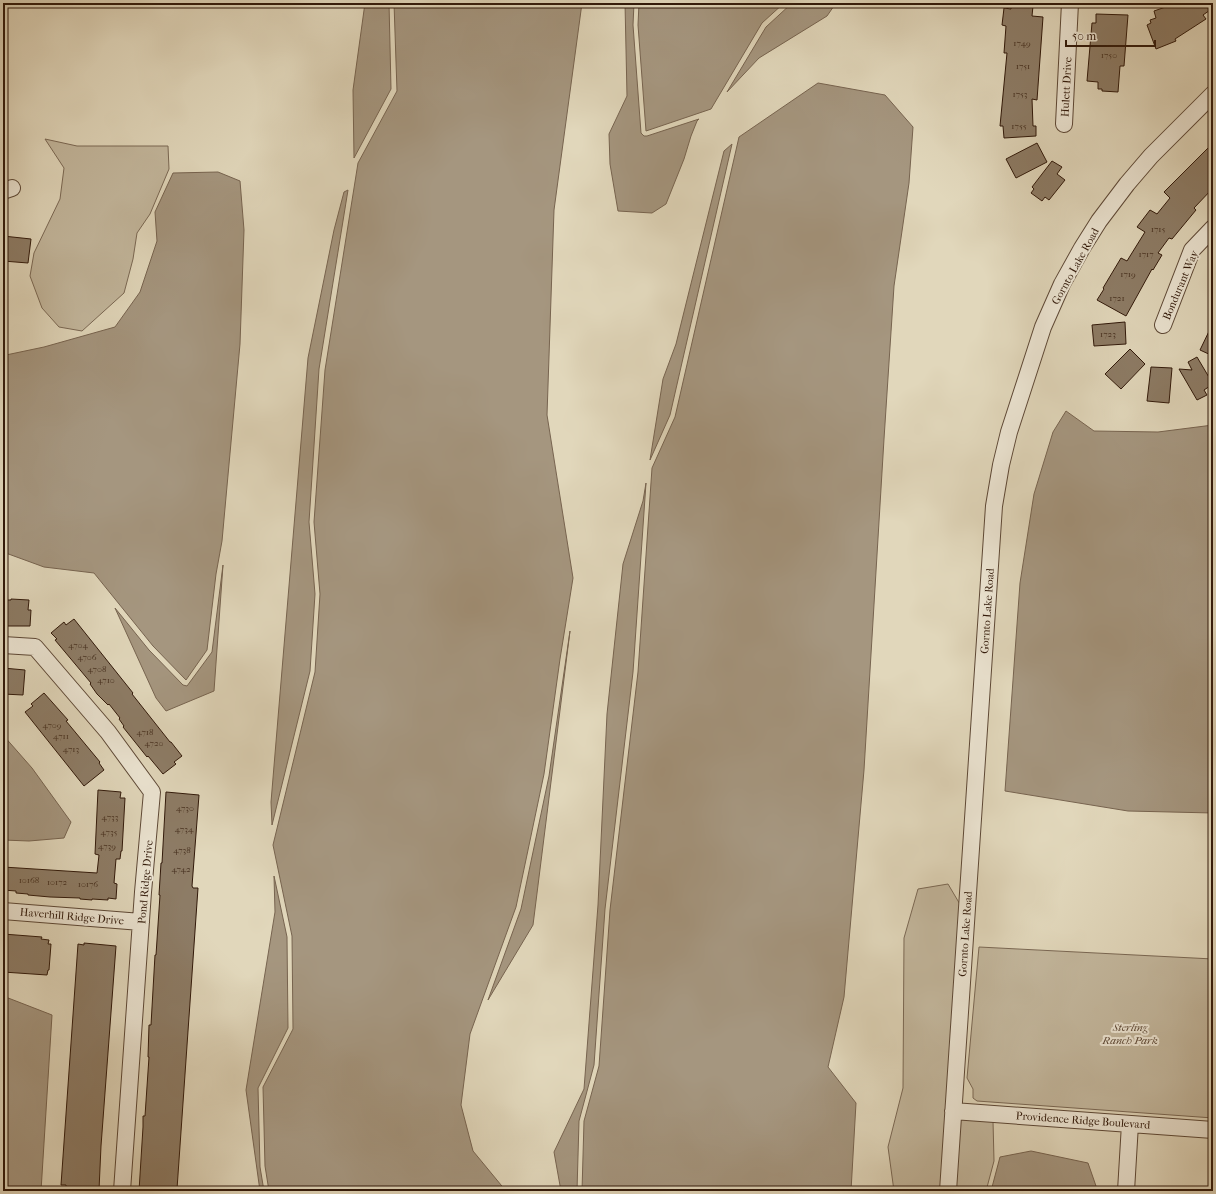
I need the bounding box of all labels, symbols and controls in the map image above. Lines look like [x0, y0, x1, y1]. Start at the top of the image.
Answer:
scale bar [1066, 22, 1155, 48]
text: 50 m [1072, 29, 1096, 43]
house number: 1749 [1013, 38, 1031, 48]
house number: 1750 [1101, 50, 1117, 60]
street label: Hulett Drive [1058, 56, 1075, 117]
house number: 1751 [1016, 61, 1030, 71]
house number: 1753 [1012, 89, 1028, 99]
house number: 1755 [1011, 121, 1027, 131]
house number: 1715 [1151, 224, 1165, 234]
street label: Gornto Lake Road [1049, 225, 1102, 307]
street label: Bondurant Way [1160, 247, 1201, 322]
house number: 1717 [1138, 249, 1154, 259]
house number: 1719 [1120, 269, 1136, 279]
house number: 1721 [1109, 293, 1125, 303]
house number: 1723 [1100, 329, 1116, 339]
street label: Gornto Lake Road [978, 567, 997, 654]
house number: 4704 [68, 640, 88, 650]
house number: 4706 [77, 652, 97, 662]
house number: 4708 [88, 664, 107, 674]
house number: 4710 [97, 675, 115, 685]
house number: 4709 [42, 720, 62, 730]
house number: 4718 [136, 727, 154, 737]
house number: 4711 [53, 731, 69, 741]
house number: 4720 [145, 738, 164, 748]
house number: 4713 [63, 744, 79, 754]
house number: 4730 [176, 803, 194, 813]
house number: 4733 [102, 812, 119, 822]
house number: 4734 [175, 824, 194, 834]
house number: 4735 [101, 827, 118, 837]
street label: Pond Ridge Drive [135, 839, 156, 925]
house number: 4739 [98, 841, 116, 851]
house number: 4738 [173, 845, 191, 855]
house number: 4742 [171, 864, 191, 874]
house number: 10168 [19, 875, 40, 885]
house number: 10172 [47, 877, 67, 887]
house number: 10176 [78, 879, 98, 889]
street label: Gornto Lake Road [956, 890, 975, 977]
street label: Haverhill Ridge Drive [19, 905, 125, 928]
park label: Sterling Ranch Park [1101, 1021, 1158, 1047]
street label: Providence Ridge Boulevard [1015, 1109, 1152, 1132]

